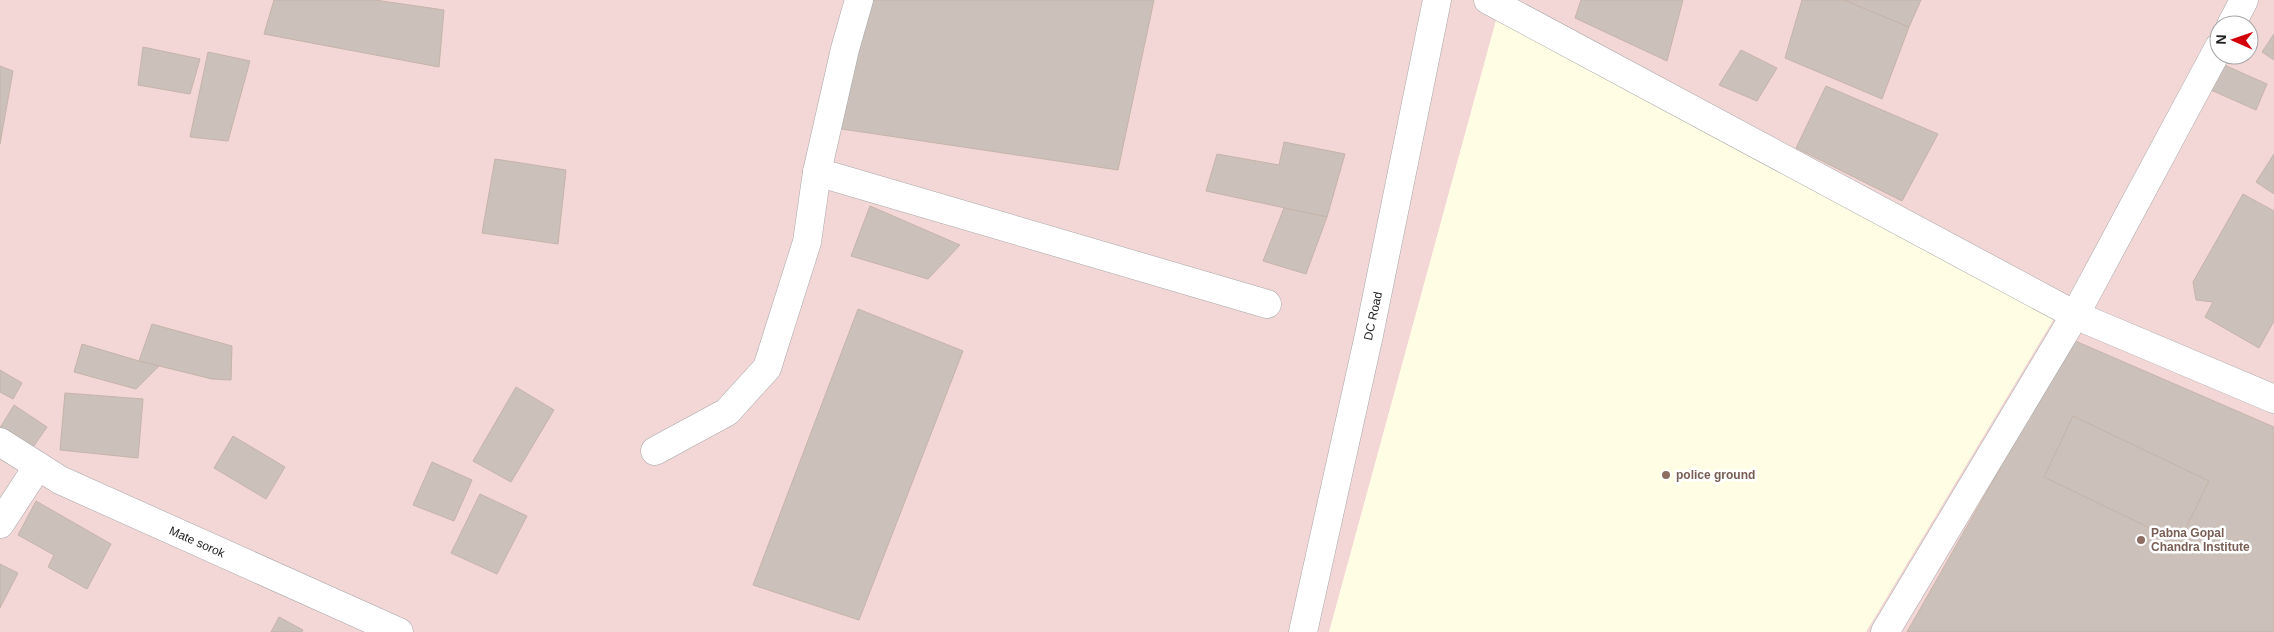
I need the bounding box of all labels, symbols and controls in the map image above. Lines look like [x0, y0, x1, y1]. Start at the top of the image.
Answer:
north arrow [2209, 15, 2259, 65]
text: N [2213, 34, 2229, 45]
street label: DC Road [1361, 290, 1385, 342]
place label: police ground [1676, 468, 1755, 482]
marker: police ground [1660, 469, 1672, 481]
street label: Mate sorok [167, 524, 228, 561]
place label: Pabna Gopal Chandra Institute [2151, 526, 2250, 554]
marker: Pabna Gopal Chandra Institute [2135, 534, 2147, 546]

